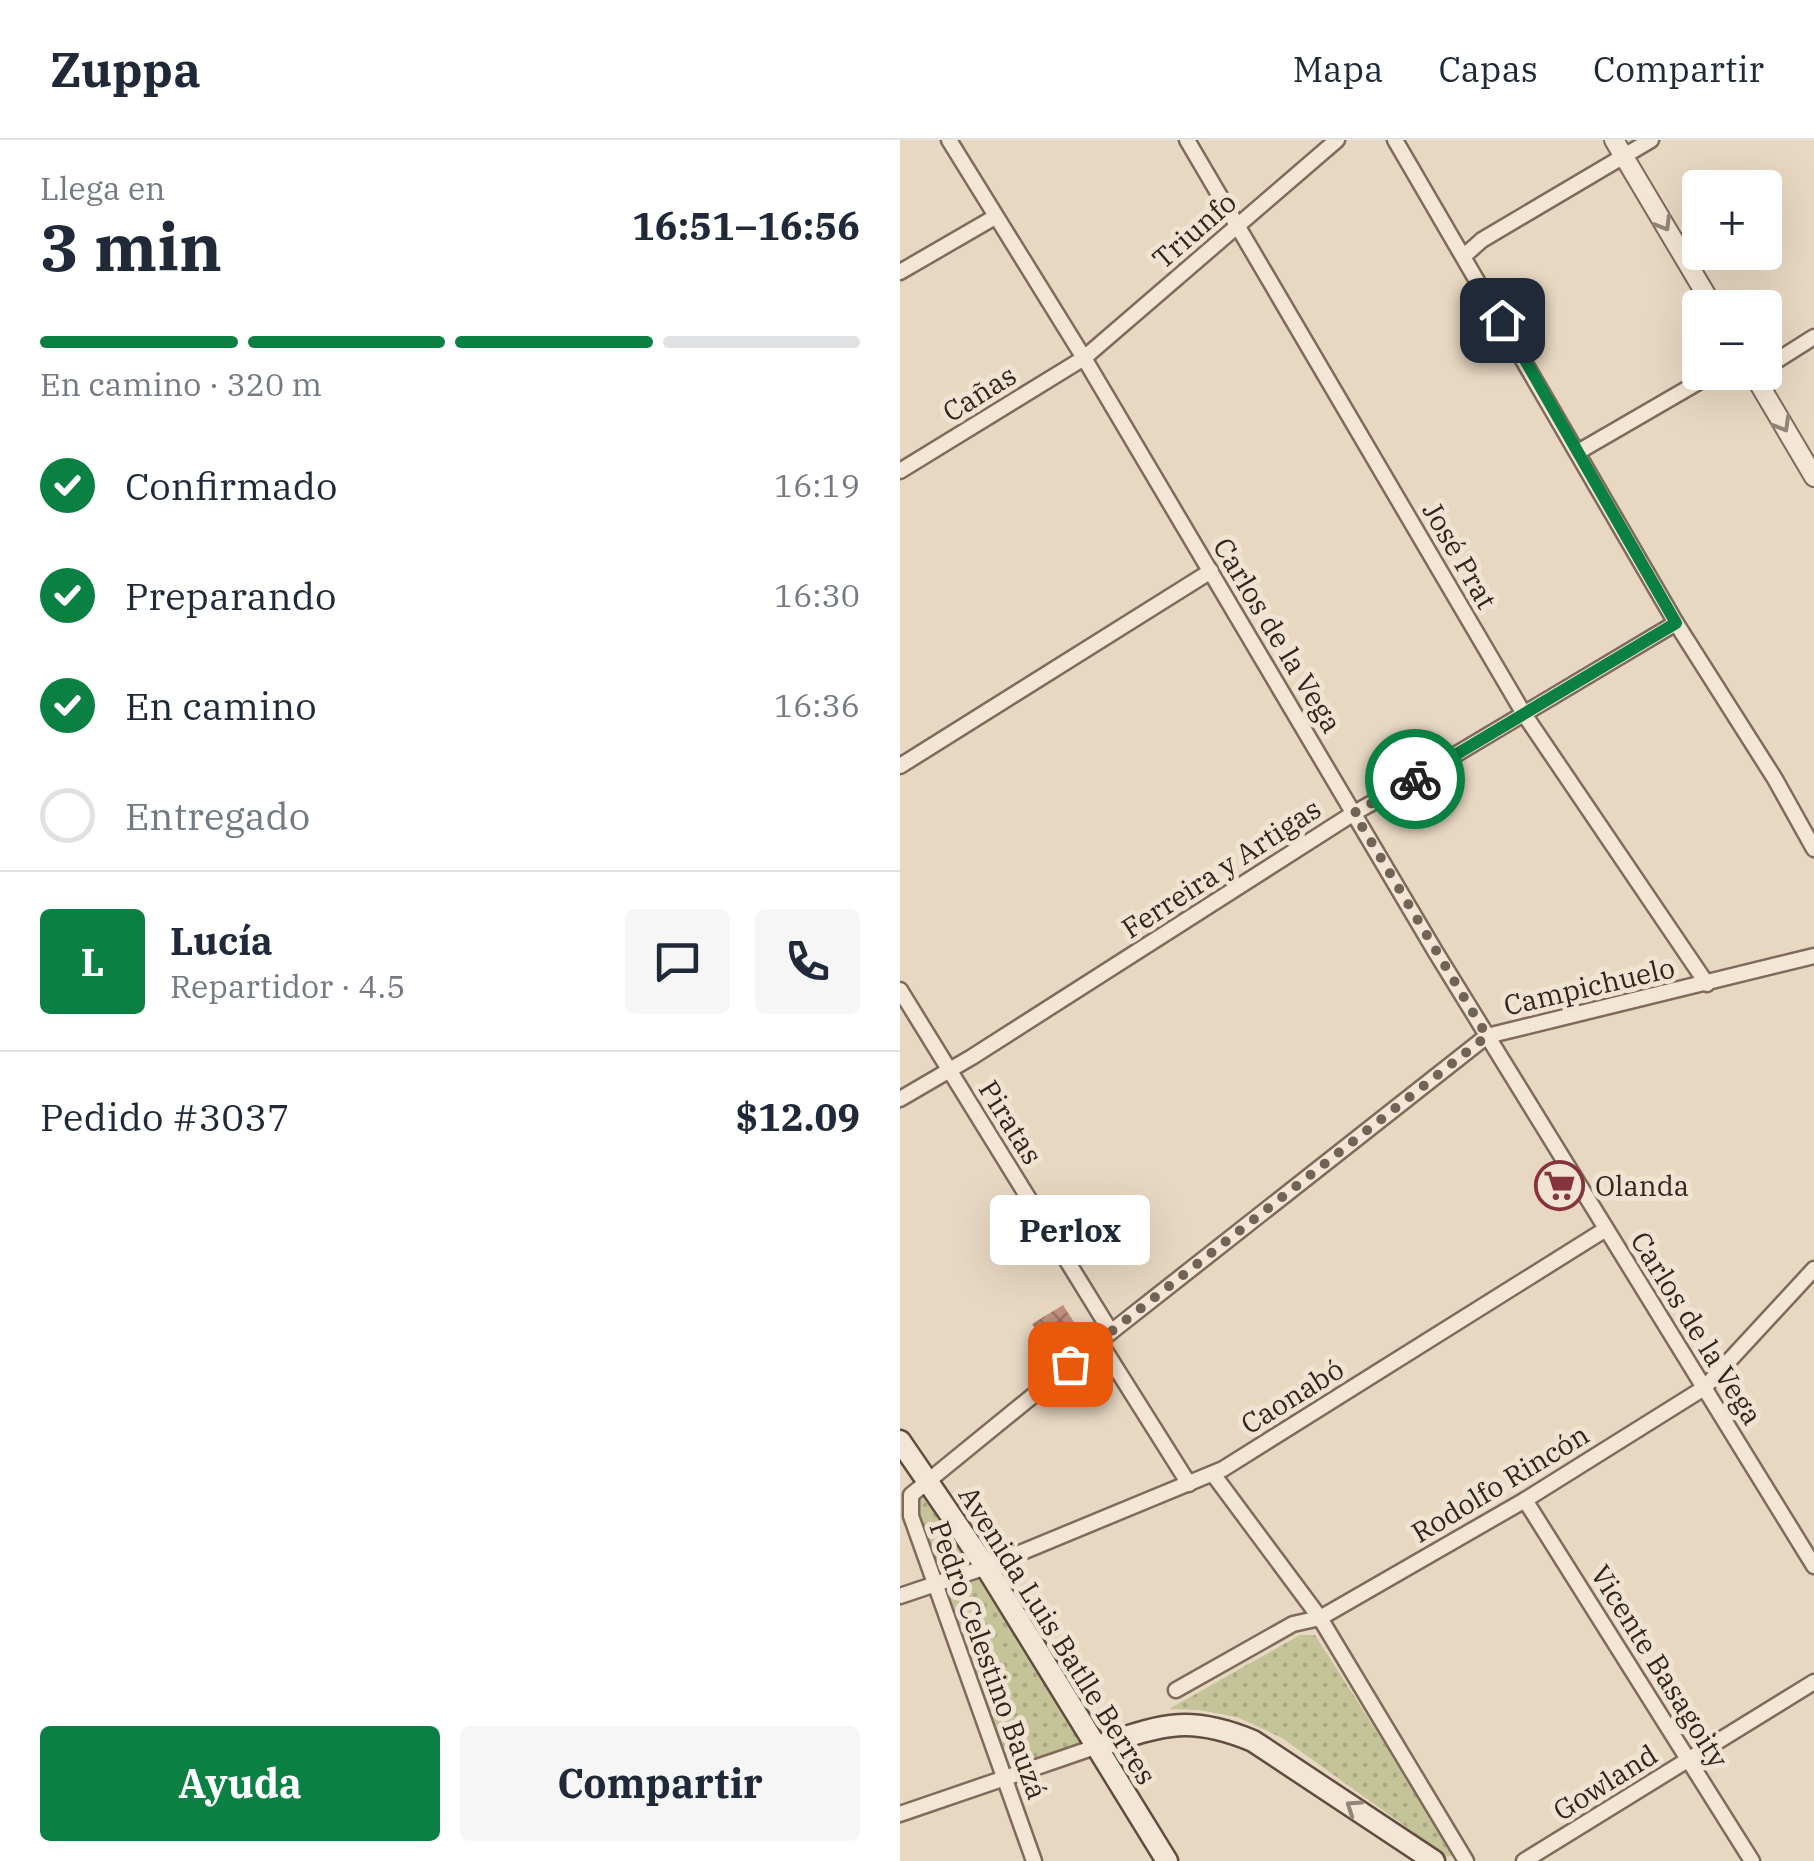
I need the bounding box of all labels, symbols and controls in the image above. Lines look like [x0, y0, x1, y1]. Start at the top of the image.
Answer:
text: Zuppa [50, 38, 201, 100]
text: Mapa [1293, 46, 1383, 92]
text: Capas [1438, 46, 1538, 92]
text: Compartir [1593, 46, 1764, 92]
text: Llega en [40, 167, 166, 209]
map controls [1682, 170, 1782, 390]
button: + [1682, 170, 1782, 270]
street label: Triunfo [1144, 183, 1244, 277]
text: 16:51–16:56 [632, 201, 860, 250]
text: 3 min [40, 204, 222, 289]
one-way arrow [1652, 213, 1671, 231]
pin [1460, 278, 1545, 363]
button: − [1682, 290, 1782, 390]
icon: home [1475, 293, 1530, 348]
street label: Cañas [935, 356, 1023, 430]
text: En camino · 320 m [40, 363, 322, 405]
one-way arrow [1771, 414, 1790, 432]
icon: check [40, 458, 95, 513]
text: Confirmado [125, 461, 337, 510]
text: 16:19 [774, 464, 860, 506]
street label: José Prat [1414, 495, 1506, 615]
street label: Carlos de la Vega [1205, 531, 1351, 739]
icon: check [40, 568, 95, 623]
text: Preparando [125, 571, 336, 620]
text: 16:30 [774, 574, 860, 616]
icon: check [40, 678, 95, 733]
text: En camino [125, 681, 317, 730]
text: 16:36 [774, 684, 860, 726]
courier [1365, 729, 1465, 829]
icon: bike [1388, 752, 1443, 807]
street label: Ferreira y Artigas [1114, 790, 1328, 946]
text: Entregado [125, 791, 310, 840]
button: chat [625, 909, 730, 1014]
button: phone [755, 909, 860, 1014]
text: Lucía [170, 916, 273, 965]
text: L [81, 937, 104, 986]
street label: Campichuelo [1500, 948, 1678, 1024]
text: Repartidor · 4.5 [170, 965, 405, 1007]
street label: Piratas [971, 1073, 1051, 1171]
text: Pedido #3037 [40, 1092, 290, 1141]
text: $12.09 [735, 1092, 860, 1141]
supermarket icon: Olanda [1534, 1159, 1586, 1211]
place label: Olanda [1595, 1167, 1689, 1204]
callout: Perlox [990, 1194, 1150, 1264]
text: Perlox [1019, 1209, 1121, 1251]
street label: Carlos de la Vega [1623, 1224, 1771, 1432]
pin [1028, 1322, 1113, 1407]
icon: bag [1043, 1337, 1098, 1392]
street label: Caonabó [1234, 1350, 1350, 1442]
street label: Rodolfo Rincón [1404, 1415, 1596, 1551]
street label: Avenida Luis Batlle Berres [951, 1479, 1165, 1791]
street label: Pedro Celestino Bauzá [921, 1516, 1057, 1804]
street label: Vicente Basagoity [1583, 1558, 1737, 1775]
button: Ayuda [40, 1726, 440, 1841]
button: Compartir [460, 1726, 860, 1841]
street label: Gowland [1546, 1736, 1664, 1828]
one-way arrow [1346, 1801, 1365, 1819]

